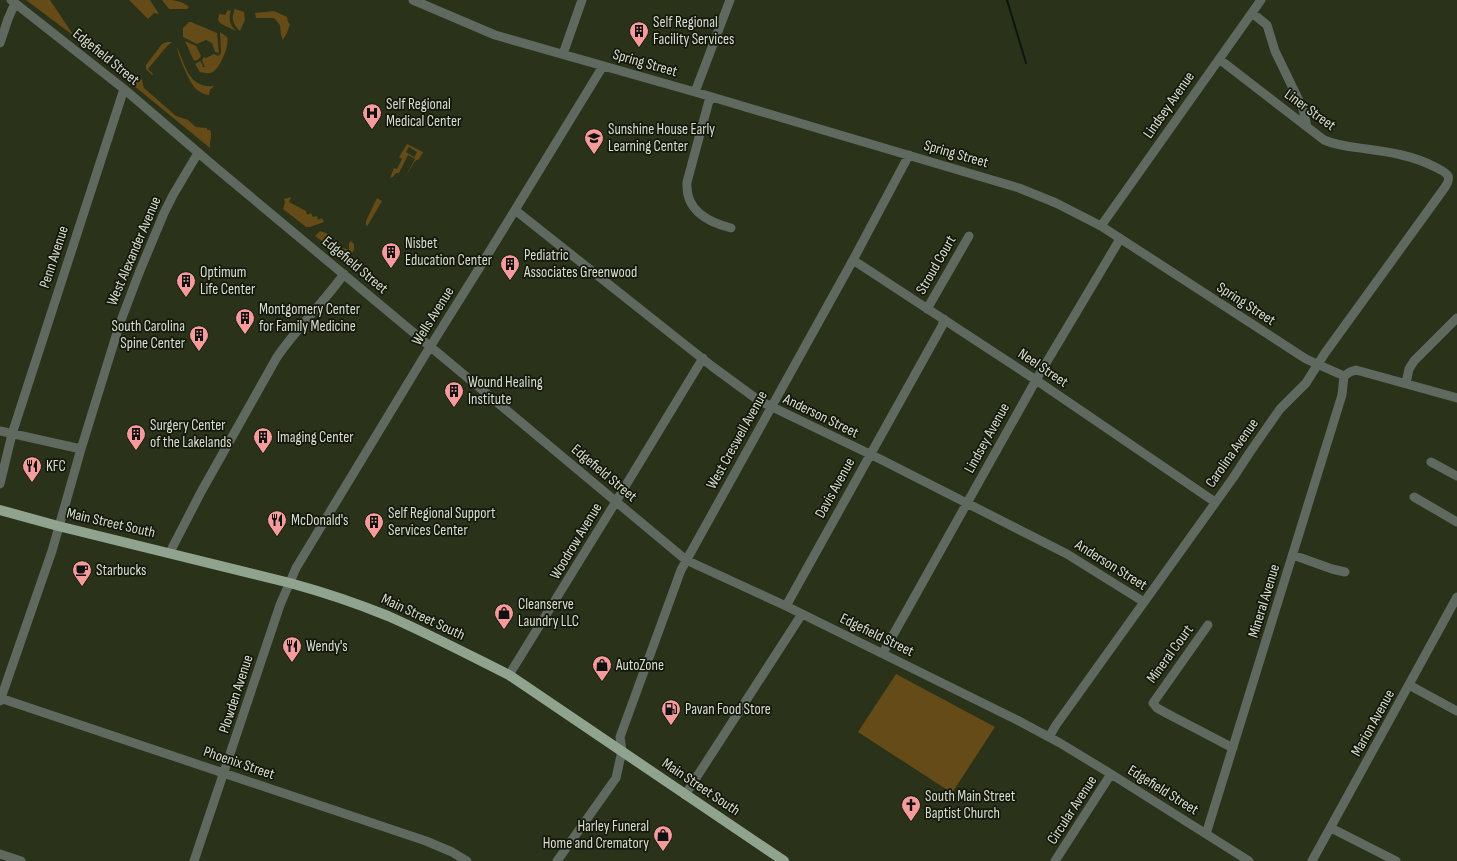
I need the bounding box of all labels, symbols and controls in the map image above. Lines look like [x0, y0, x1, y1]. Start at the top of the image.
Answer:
place label: Self Regional Facility Services [653, 13, 734, 49]
building icon: Self Regional Facility Services [628, 20, 650, 48]
street label: Edgefield Street [69, 24, 143, 90]
street label: Spring Street [611, 45, 680, 81]
street label: Lindsey Avenue [1139, 68, 1199, 142]
street label: Liner Street [1280, 85, 1340, 135]
place label: Self Regional Medical Center [386, 95, 462, 131]
hospital icon: Self Regional Medical Center [361, 102, 383, 130]
place label: Sunshine House Early Learning Center [608, 120, 715, 156]
school or university icon: Sunshine House Early Learning Center [583, 127, 605, 155]
street label: Spring Street [922, 136, 991, 172]
street label: West Alexander Avenue [102, 194, 166, 308]
street label: Penn Avenue [35, 224, 73, 290]
street label: Edgefield Street [318, 232, 392, 298]
street label: Stroud Court [912, 232, 961, 298]
place label: Nisbet Education Center [405, 234, 493, 270]
building icon: Nisbet Education Center [380, 241, 402, 269]
place label: Pediatric Associates Greenwood [523, 246, 637, 282]
building icon: Pediatric Associates Greenwood [499, 253, 521, 281]
place label: Optimum Life Center [200, 263, 256, 299]
building icon: Optimum Life Center [175, 270, 197, 298]
street label: Spring Street [1213, 278, 1279, 330]
street label: Wells Avenue [408, 283, 458, 349]
place label: Montgomery Center for Family Medicine [259, 300, 361, 336]
building icon: Montgomery Center for Family Medicine [234, 307, 256, 335]
place label: South Carolina Spine Center [112, 317, 186, 353]
building icon: South Carolina Spine Center [188, 324, 210, 352]
street label: Neel Street [1014, 344, 1072, 392]
place label: Wound Healing Institute [468, 373, 543, 409]
building icon: Wound Healing Institute [443, 380, 465, 408]
street label: West Creswell Avenue [702, 387, 772, 493]
street label: Anderson Street [779, 389, 862, 443]
street label: Lindsey Avenue [960, 400, 1014, 476]
street label: Carolina Avenue [1201, 415, 1263, 491]
place label: Surgery Center of the Lakelands [150, 416, 232, 452]
building icon: Surgery Center of the Lakelands [125, 423, 147, 451]
building icon: Imaging Center [252, 426, 274, 454]
place label: Imaging Center [277, 428, 354, 447]
street label: Edgefield Street [567, 440, 641, 506]
restaurant icon: KFC [21, 455, 43, 483]
street label: Davis Avenue [811, 455, 859, 521]
place label: KFC [46, 457, 66, 476]
street label: Woodrow Avenue [546, 499, 606, 583]
street label: Main Street South [65, 504, 157, 542]
place label: Self Regional Support Services Center [388, 504, 496, 540]
restaurant icon: McDonald's [266, 509, 288, 537]
place label: McDonald's [291, 511, 349, 530]
building icon: Self Regional Support Services Center [363, 511, 385, 539]
street label: Anderson Street [1071, 535, 1151, 595]
cafe icon: Starbucks [71, 559, 93, 587]
place label: Starbucks [96, 561, 146, 580]
street label: Mineral Avenue [1244, 562, 1284, 640]
street label: Main Street South [378, 589, 468, 645]
place label: Cleanserve Laundry LLC [518, 595, 579, 631]
shop icon: Cleanserve Laundry LLC [493, 602, 515, 630]
street label: Edgefield Street [837, 609, 917, 661]
street label: Mineral Court [1142, 621, 1198, 687]
restaurant icon: Wendy's [281, 635, 303, 663]
place label: Wendy's [306, 637, 348, 656]
street label: Plowden Avenue [214, 652, 258, 736]
shop icon: AutoZone [591, 654, 613, 682]
place label: AutoZone [615, 656, 664, 675]
street label: Marion Avenue [1347, 686, 1399, 760]
fuel station icon: Pavan Food Store [660, 698, 682, 726]
place label: Pavan Food Store [685, 700, 771, 719]
street label: Phoenix Street [201, 742, 277, 784]
street label: Main Street South [658, 754, 744, 820]
street label: Edgefield Street [1124, 761, 1202, 819]
street label: Circular Avenue [1043, 772, 1101, 848]
place label: South Main Street Baptist Church [925, 787, 1016, 823]
church icon: South Main Street Baptist Church [900, 794, 922, 822]
place label: Harley Funeral Home and Crematory [543, 817, 649, 853]
shop icon: Harley Funeral Home and Crematory [652, 824, 674, 852]

